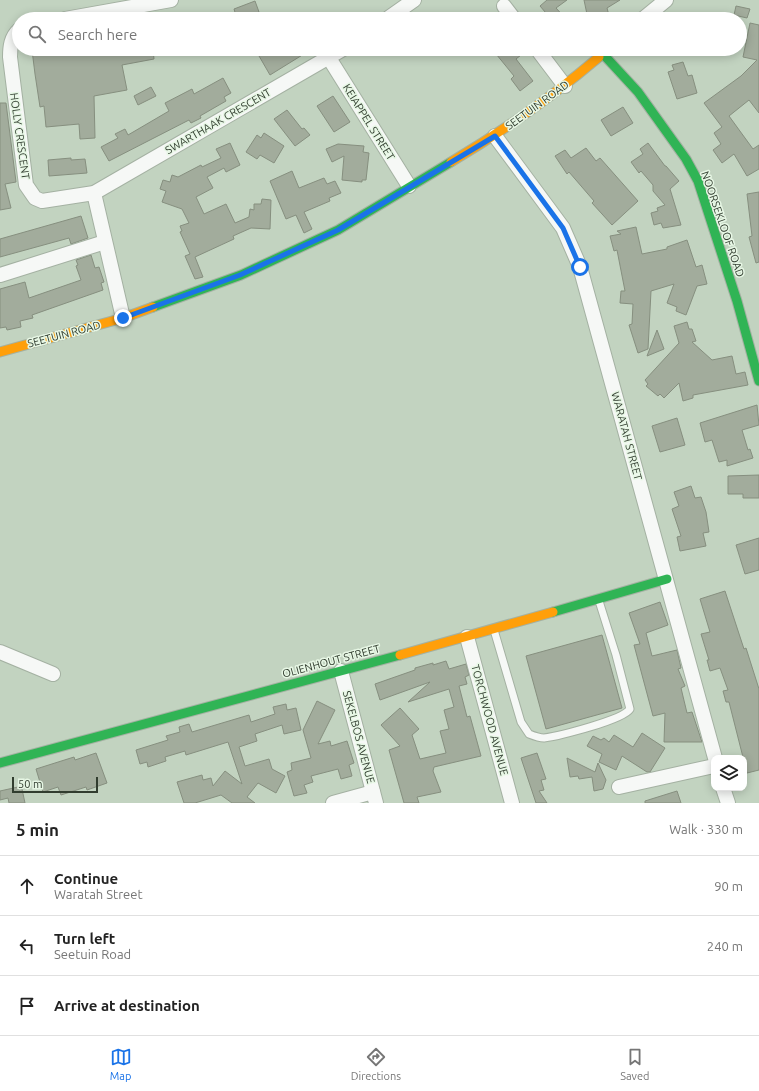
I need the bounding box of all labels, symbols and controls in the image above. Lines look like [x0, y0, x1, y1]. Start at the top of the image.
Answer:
search box [12, 12, 747, 56]
icon: search [26, 23, 48, 45]
text: Search here [58, 26, 137, 43]
street label: SEETUIN ROAD [503, 78, 571, 132]
street label: KEIAPPEL STREET [341, 82, 397, 162]
street label: SWARTHAAK CRESCENT [163, 86, 273, 156]
street label: HOLLY CRESCENT [8, 92, 32, 180]
street label: NOORSEKLOOF ROAD [699, 169, 747, 279]
route start [571, 258, 589, 276]
route end [114, 309, 132, 327]
street label: SEETUIN ROAD [26, 318, 102, 350]
street label: WARATAH STREET [609, 391, 645, 481]
street label: OLIENHOUT STREET [281, 642, 381, 680]
street label: TORCHWOOD AVENUE [469, 663, 511, 777]
street label: SEKELBOS AVENUE [341, 689, 377, 785]
map controls [711, 755, 747, 791]
button: layers [711, 755, 747, 791]
scale bar [12, 775, 98, 794]
text: 50 m [18, 778, 42, 790]
text: 5 min [16, 820, 59, 839]
text: Walk · 330 m [669, 822, 743, 836]
text: Continue [54, 870, 118, 887]
icon: ahead [16, 875, 38, 897]
text: 90 m [714, 879, 743, 893]
text: Waratah Street [54, 887, 143, 901]
text: Turn left [54, 930, 115, 947]
icon: left [16, 935, 38, 957]
text: 240 m [707, 939, 743, 953]
text: Seetuin Road [54, 947, 131, 961]
icon: arrive [16, 995, 38, 1017]
text: Arrive at destination [54, 997, 200, 1014]
tab: Map [110, 1046, 132, 1082]
tab: Directions [351, 1046, 401, 1082]
tab: Saved [620, 1046, 649, 1082]

